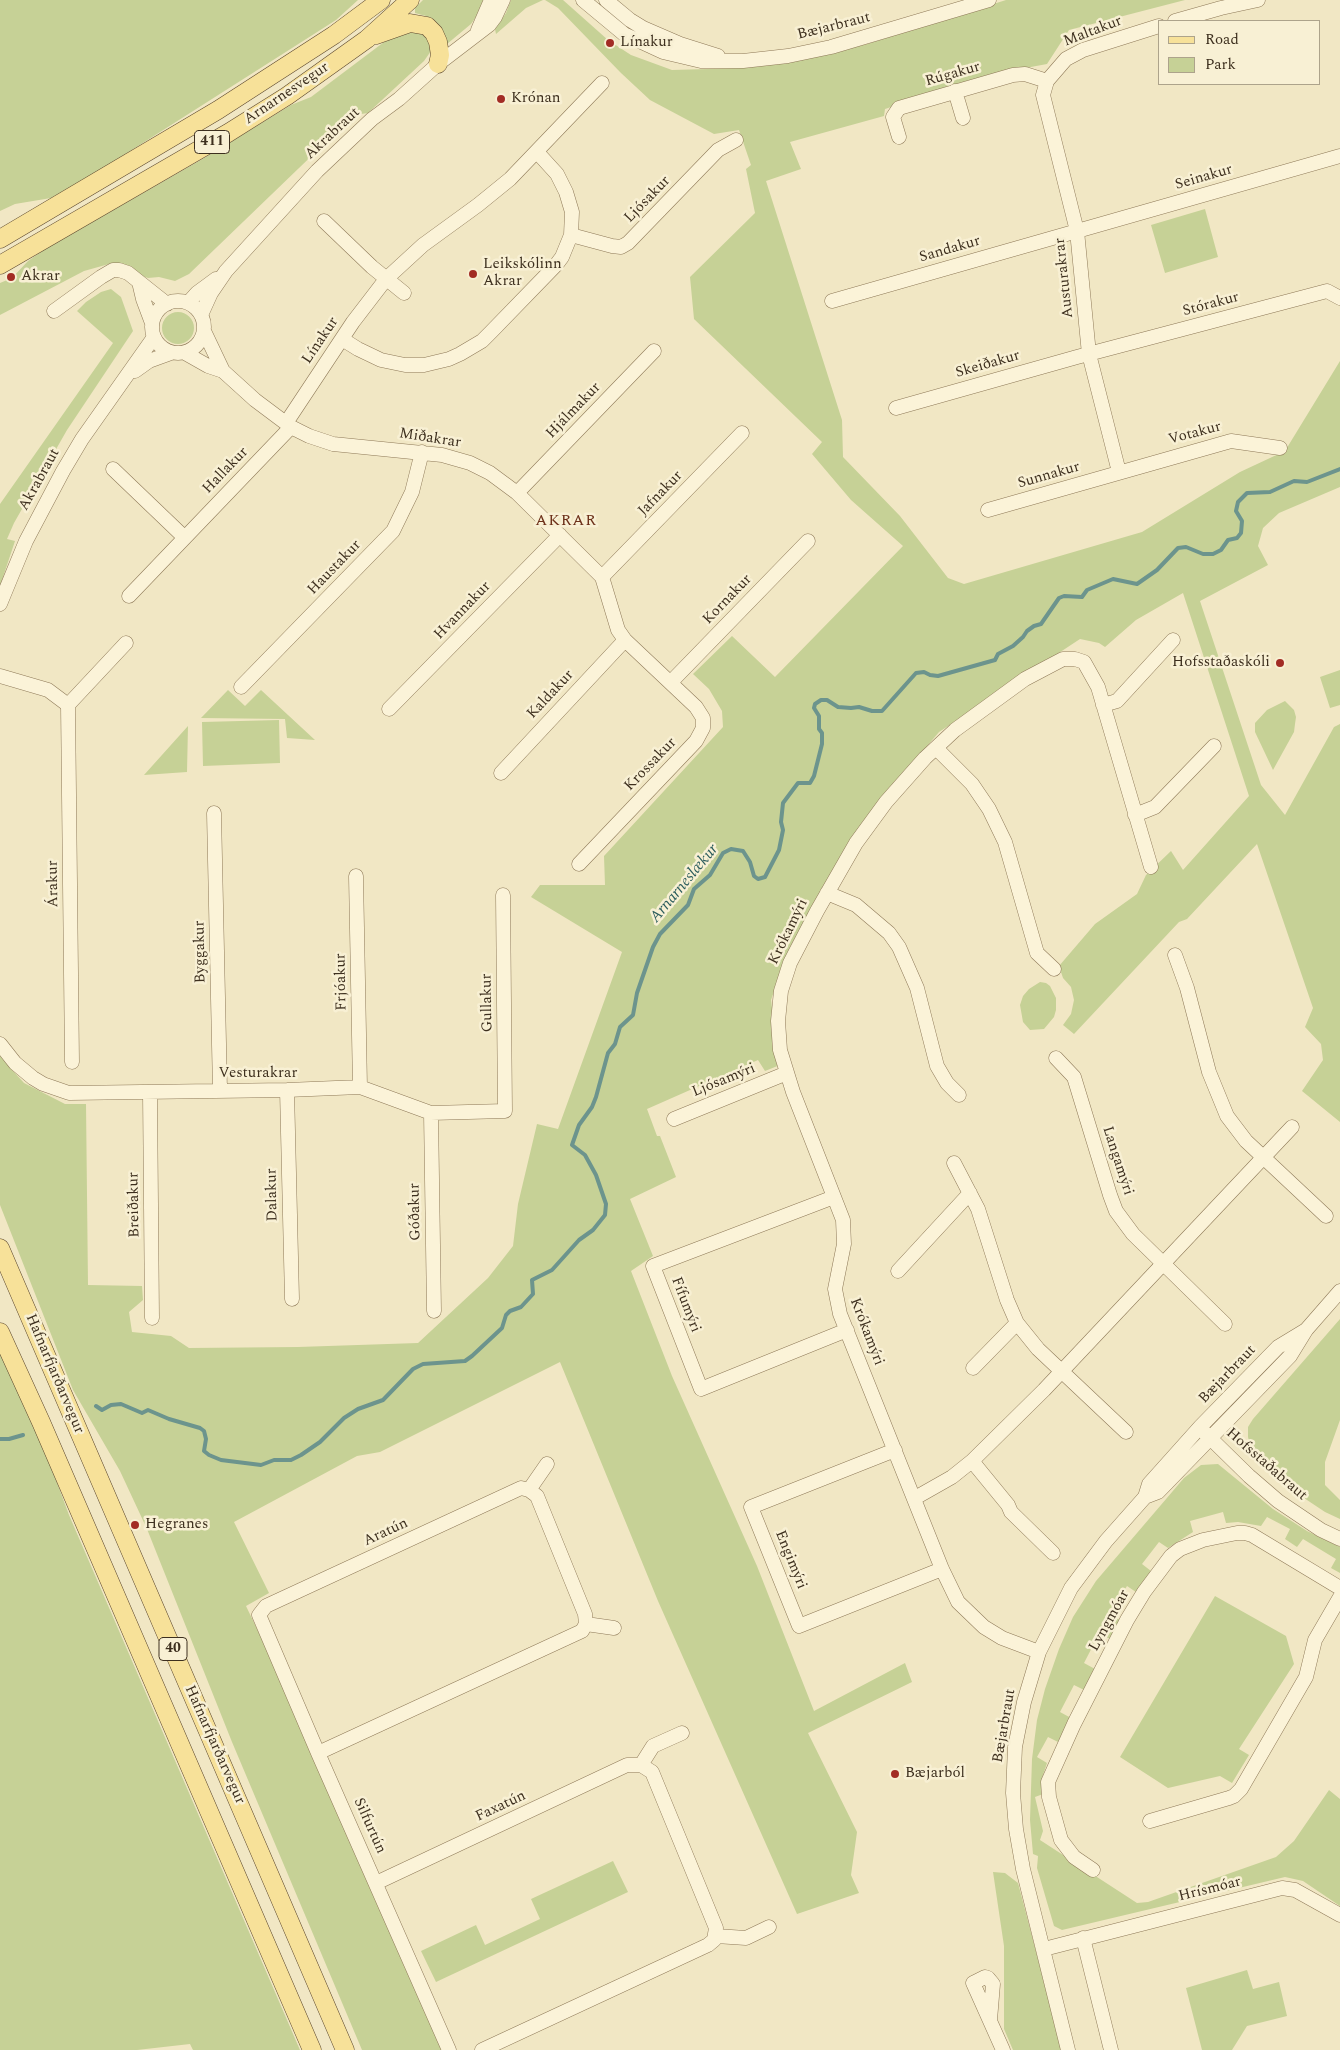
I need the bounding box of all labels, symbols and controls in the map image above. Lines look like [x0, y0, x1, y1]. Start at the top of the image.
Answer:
street label: Bæjarbraut [796, 9, 872, 45]
street label: Maltakur [1061, 13, 1125, 51]
legend [1158, 20, 1320, 85]
text: Road [1205, 28, 1239, 51]
place label: Línakur [620, 34, 673, 52]
marker: Línakur [604, 37, 616, 49]
text: Park [1205, 53, 1236, 76]
street label: Arnarnesvegur [241, 59, 333, 129]
street label: Rúgakur [923, 59, 983, 91]
place label: Krónan [511, 90, 561, 108]
marker: Krónan [495, 93, 507, 105]
street label: Akrabraut [302, 104, 364, 164]
road number: 411 [194, 130, 230, 154]
street label: Seinakur [1173, 161, 1235, 195]
street label: Ljósakur [621, 173, 675, 227]
street label: Sandakur [917, 233, 983, 267]
street label: Austurakrar [1052, 237, 1078, 319]
place label: Leikskólinn Akrar [483, 256, 562, 291]
place label: Akrar [21, 268, 60, 286]
marker: Leikskólinn Akrar [467, 268, 479, 280]
marker: Akrar [5, 271, 17, 283]
street label: Stórakur [1181, 289, 1241, 321]
street label: Línakur [299, 314, 343, 368]
street label: Skeiðakur [954, 347, 1022, 383]
street label: Hjálmakur [543, 379, 605, 443]
street label: Votakur [1167, 418, 1223, 450]
street label: Miðakrar [398, 425, 462, 453]
street label: Hallakur [199, 444, 253, 498]
street label: Akrabraut [16, 446, 64, 514]
street label: Sunnakur [1016, 459, 1082, 493]
street label: Jafnakur [635, 468, 687, 520]
district label: AKRAR [535, 512, 597, 532]
street label: Haustakur [304, 537, 366, 599]
street label: Kornakur [700, 571, 756, 629]
street label: Hvannakur [431, 578, 495, 644]
place label: Hofsstaðaskóli [1172, 654, 1270, 672]
marker: Hofsstaðaskóli [1274, 657, 1286, 669]
street label: Kaldakur [524, 667, 578, 723]
street label: Krossakur [621, 734, 681, 796]
water label: Arnarneslækur [647, 841, 723, 927]
street label: Árakur [45, 860, 63, 908]
street label: Krókamýri [765, 896, 813, 968]
street label: Byggakur [191, 920, 211, 984]
street label: Frjóakur [333, 953, 351, 1011]
street label: Gullakur [478, 974, 498, 1032]
street label: Ljósamýri [690, 1060, 758, 1102]
street label: Vesturakrar [219, 1065, 297, 1083]
street label: Langamýri [1097, 1124, 1137, 1198]
street label: Dalakur [264, 1168, 282, 1222]
street label: Breiðakur [125, 1172, 145, 1238]
street label: Góðakur [406, 1183, 426, 1241]
street label: Fífumýri [666, 1275, 704, 1335]
street label: Krókamýri [845, 1296, 887, 1368]
street label: Hafnarfjarðarvegur [21, 1311, 87, 1437]
street label: Bæjarbraut [1196, 1342, 1260, 1408]
street label: Hofsstaðabraut [1222, 1425, 1310, 1505]
street label: Aratún [361, 1515, 411, 1551]
place label: Hegranes [145, 1516, 208, 1534]
marker: Hegranes [129, 1519, 141, 1531]
street label: Engimýri [770, 1528, 810, 1592]
street label: Lyngmóar [1086, 1587, 1134, 1655]
road number: 40 [159, 1638, 187, 1660]
street label: Hafnarfjarðarvegur [180, 1683, 248, 1807]
street label: Bæjarbraut [990, 1688, 1020, 1764]
place label: Bæjarból [905, 1765, 965, 1783]
marker: Bæjarból [889, 1768, 901, 1780]
street label: Faxatún [473, 1788, 529, 1826]
street label: Silfurtún [349, 1795, 389, 1857]
street label: Hrísmóar [1177, 1874, 1243, 1906]

